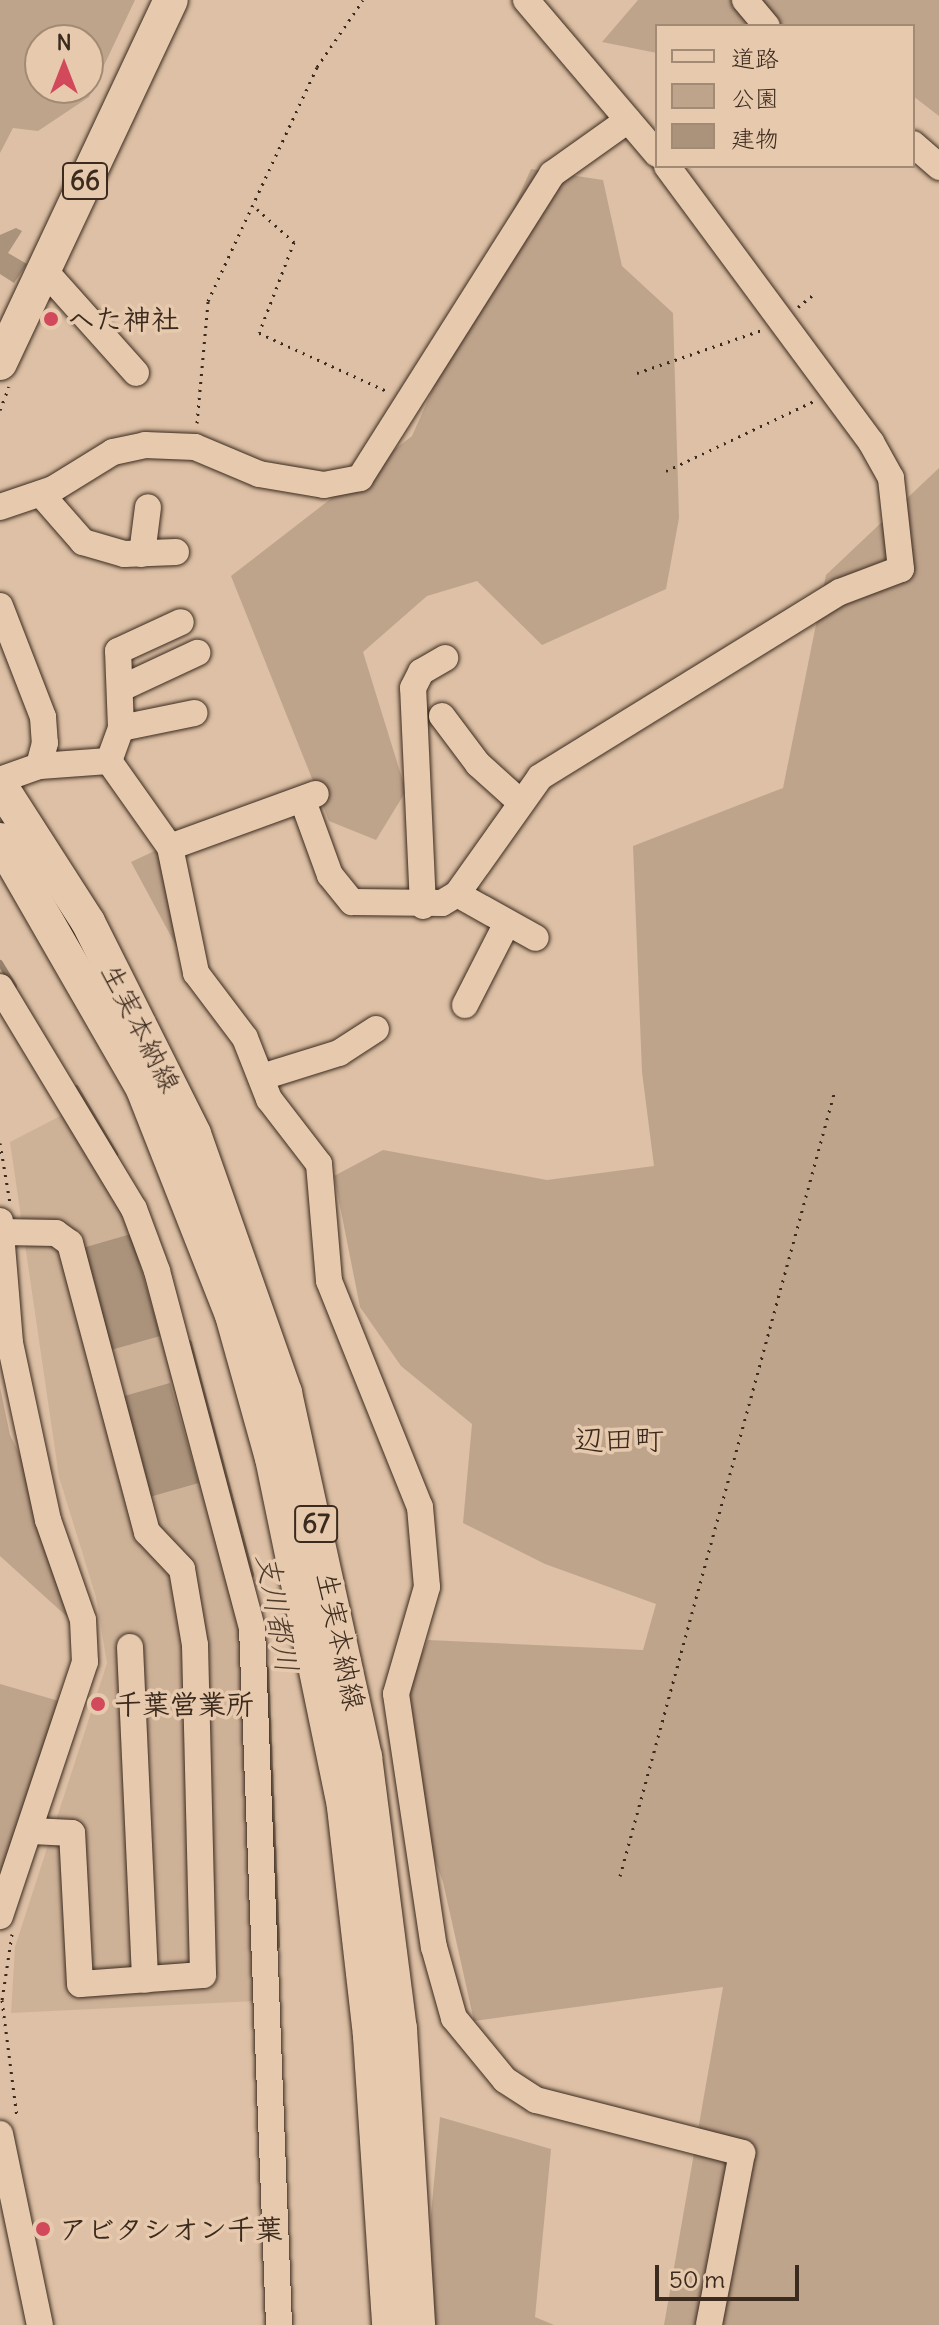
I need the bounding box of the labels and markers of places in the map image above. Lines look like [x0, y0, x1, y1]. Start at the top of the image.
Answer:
place label: へた神社 [67, 302, 179, 336]
marker: へた神社 [42, 310, 60, 328]
place label: 千葉営業所 [114, 1687, 254, 1721]
marker: 千葉営業所 [89, 1695, 107, 1713]
place label: アビタシオン千葉 [59, 2212, 283, 2246]
marker: アビタシオン千葉 [34, 2220, 52, 2238]

